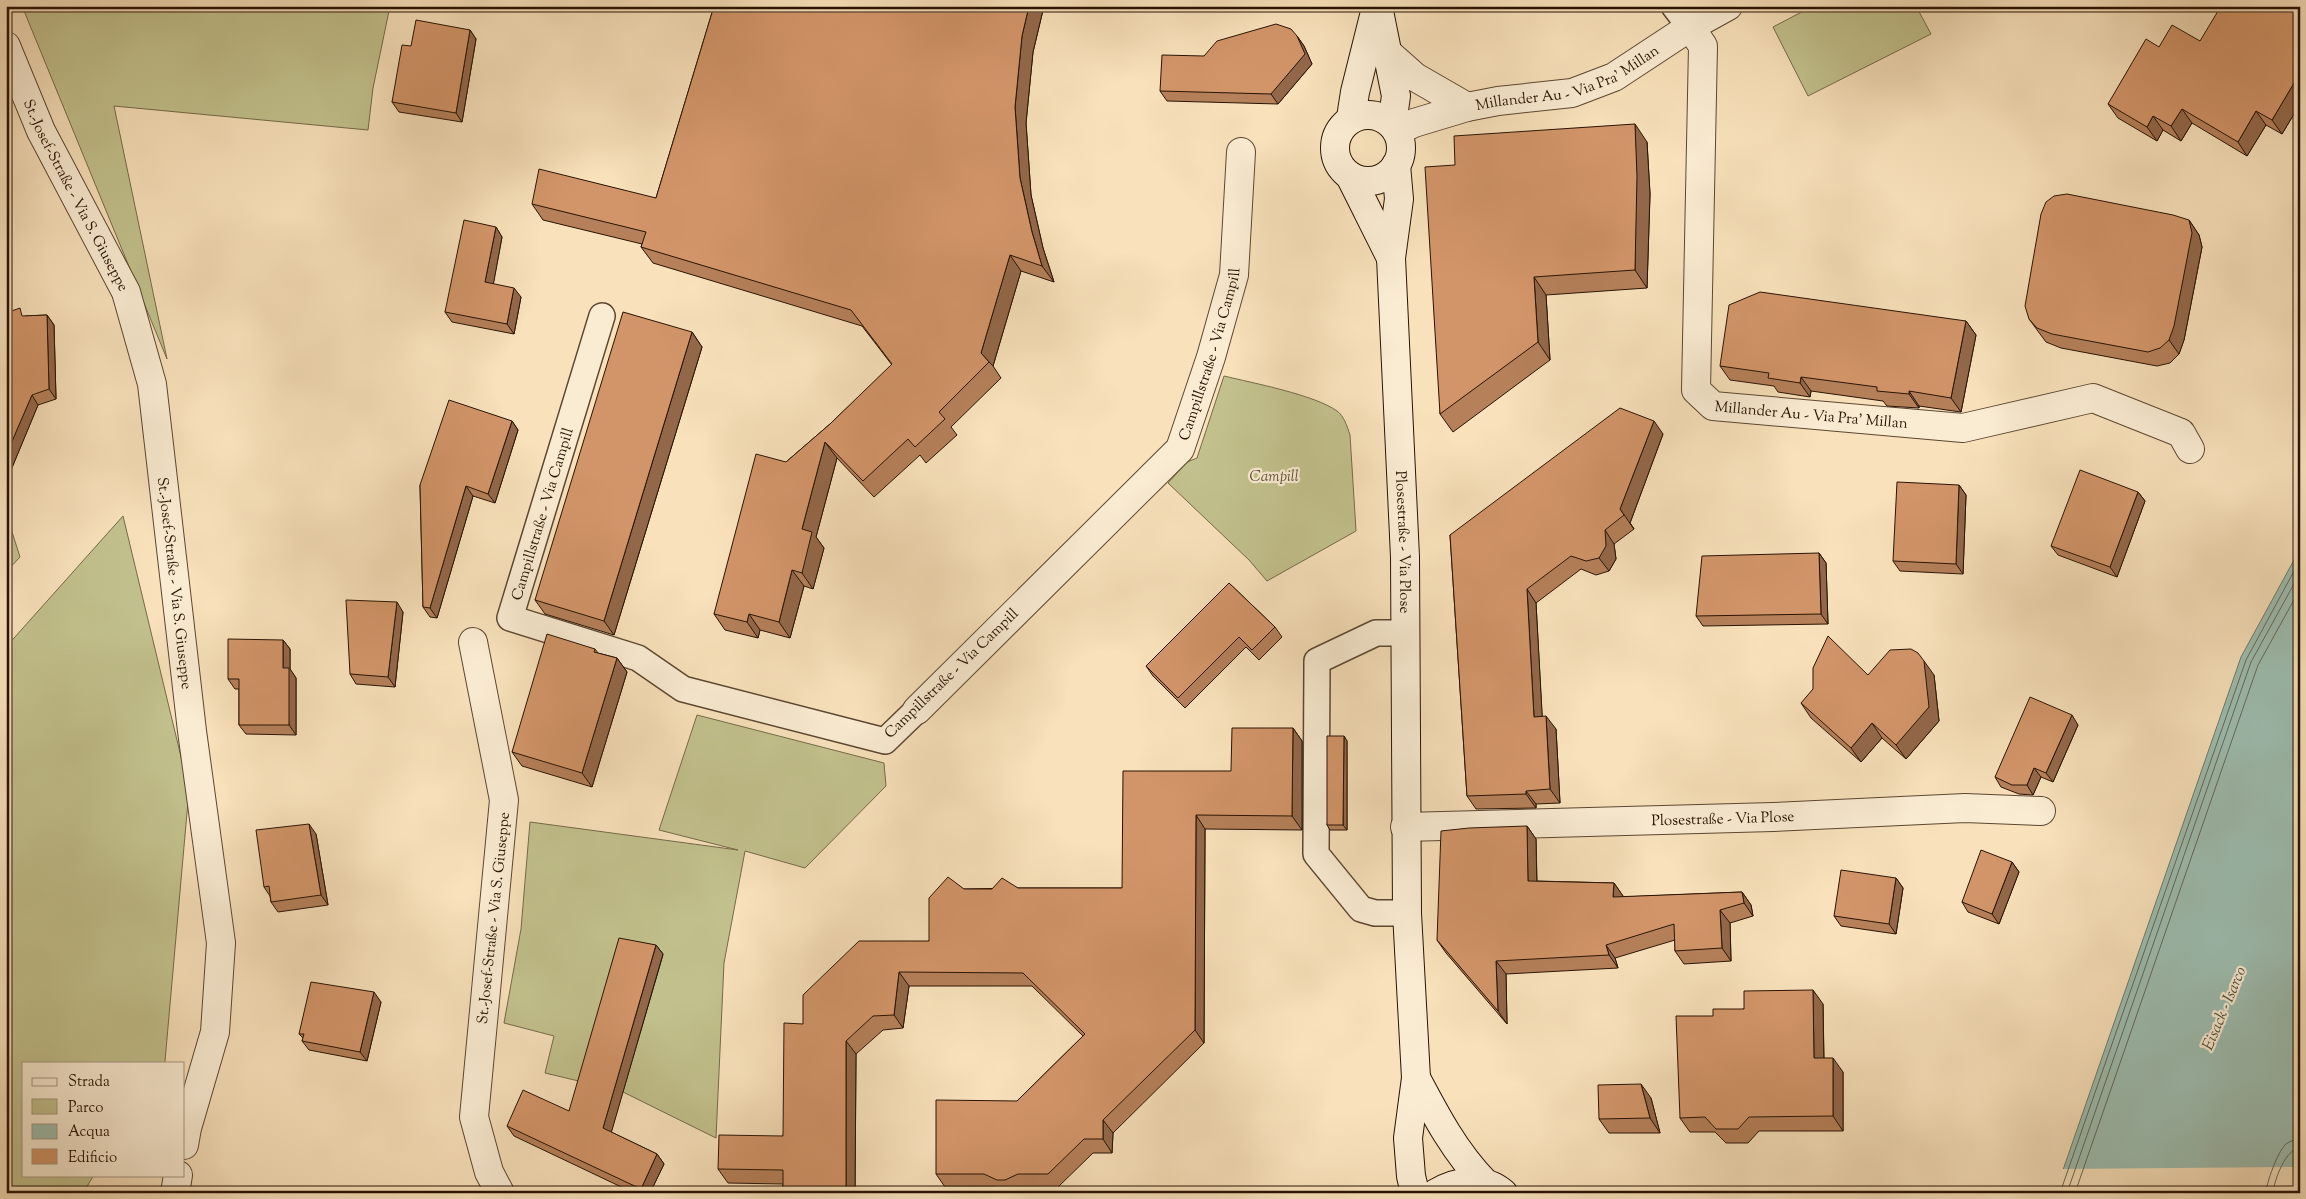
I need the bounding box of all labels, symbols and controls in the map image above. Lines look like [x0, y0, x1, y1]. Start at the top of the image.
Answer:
street label: Millander Au - Via Pra' Millan [1474, 41, 1664, 117]
street label: St.-Josef-Straße - Via S. Giuseppe [17, 97, 133, 296]
street label: Campillstraße - Via Campill [1175, 267, 1246, 444]
street label: Millander Au - Via Pra' Millan [1714, 397, 1909, 435]
street label: Campillstraße - Via Campill [507, 426, 580, 603]
park label: Campill [1249, 467, 1299, 488]
street label: Plosestraße - Via Plose [1389, 470, 1414, 614]
street label: St.-Josef-Straße - Via S. Giuseppe [151, 476, 196, 690]
street label: Campillstraße - Via Campill [880, 604, 1024, 744]
street label: Plosestraße - Via Plose [1651, 807, 1795, 832]
street label: St.-Josef-Straße - Via S. Giuseppe [473, 811, 516, 1025]
water label: Eisack - Isarco [2197, 964, 2253, 1054]
legend [22, 1062, 185, 1176]
text: Strada [68, 1072, 110, 1093]
text: Parco [68, 1098, 104, 1119]
text: Acqua [68, 1122, 110, 1143]
text: Edificio [68, 1148, 117, 1169]

